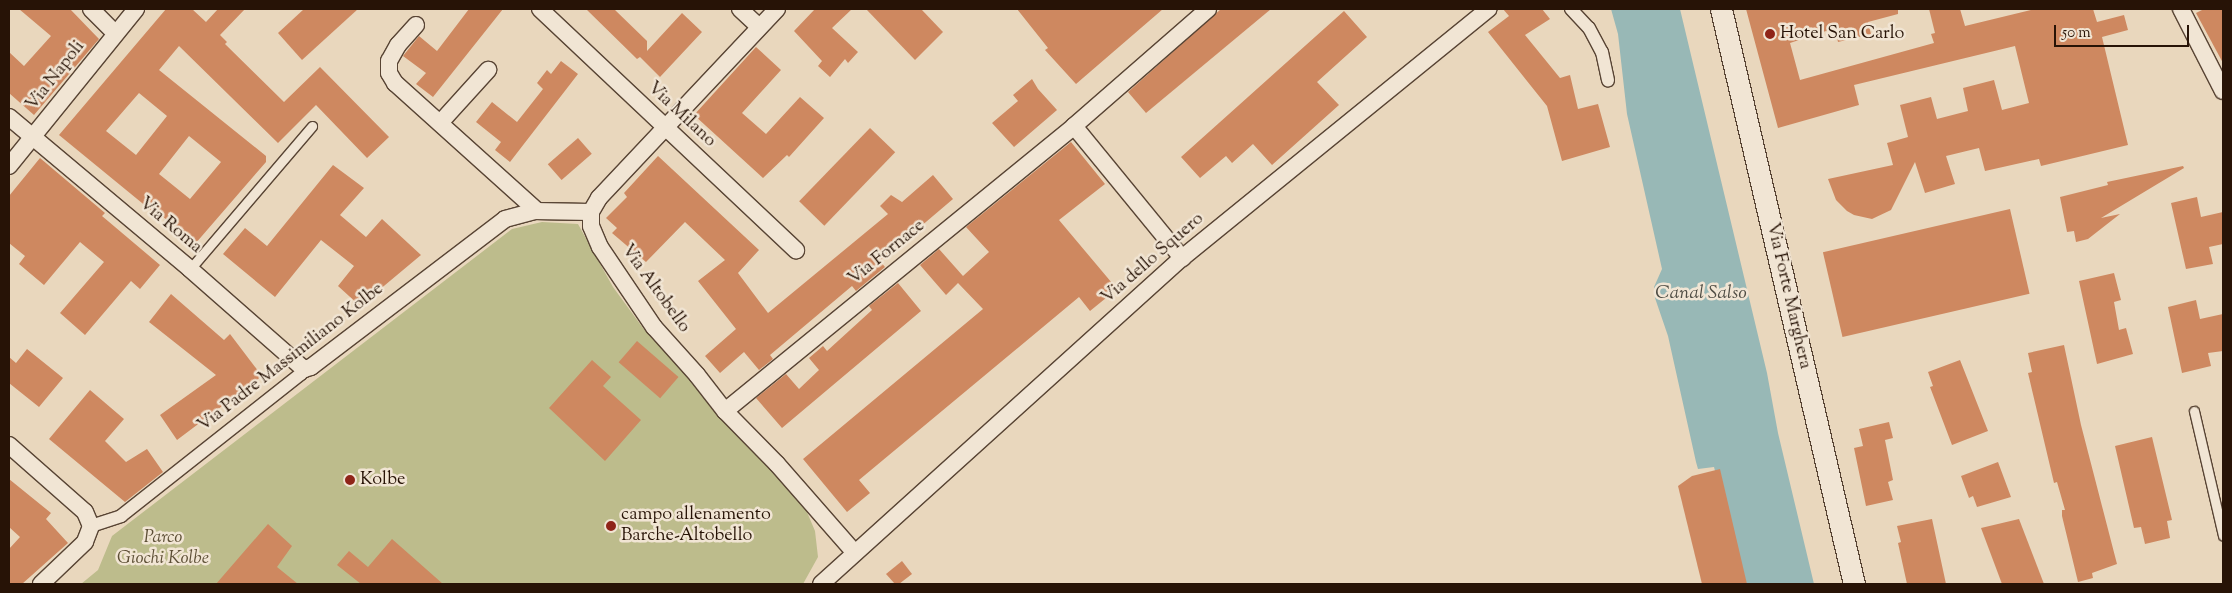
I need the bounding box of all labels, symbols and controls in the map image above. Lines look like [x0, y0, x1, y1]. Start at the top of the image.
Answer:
scale bar [2057, 15, 2192, 47]
place label: Hotel San Carlo [1780, 23, 1904, 45]
text: 50 m [2062, 23, 2091, 44]
marker: Hotel San Carlo [1764, 28, 1776, 40]
street label: Via Napoli [22, 37, 90, 115]
street label: Via Milano [642, 78, 720, 152]
street label: Via Roma [134, 193, 206, 259]
street label: Via dello Squero [1097, 209, 1209, 309]
street label: Via Fornace [844, 216, 930, 290]
street label: Via Forte Marghera [1761, 221, 1815, 371]
street label: Via Altobello [616, 241, 694, 337]
street label: Via Padre Massimiliano Kolbe [194, 279, 388, 437]
water label: Canal Salso [1655, 283, 1747, 305]
place label: Kolbe [360, 469, 405, 491]
marker: Kolbe [344, 474, 356, 486]
place label: campo allenamento Barche-Altobello [621, 505, 771, 548]
marker: campo allenamento Barche-Altobello [605, 520, 617, 532]
park label: Parco Giochi Kolbe [117, 528, 209, 570]

